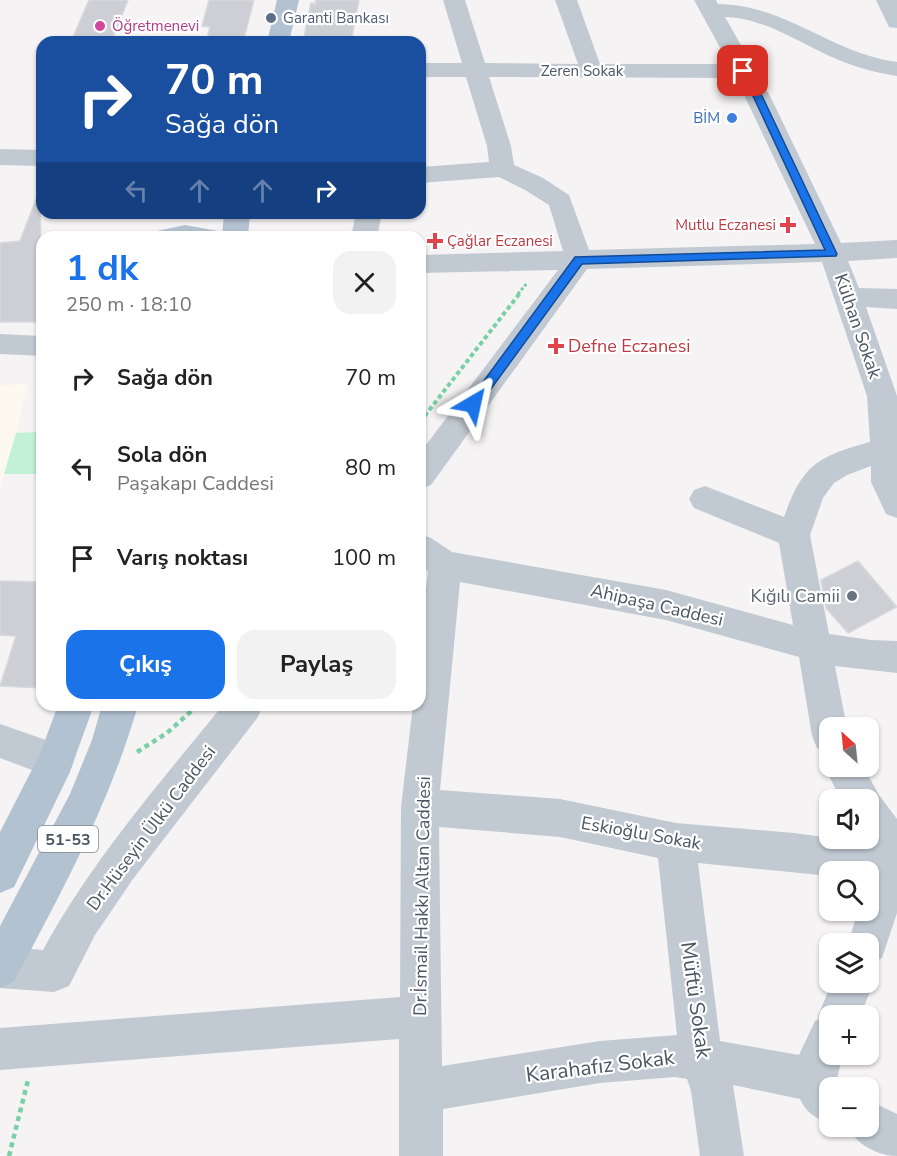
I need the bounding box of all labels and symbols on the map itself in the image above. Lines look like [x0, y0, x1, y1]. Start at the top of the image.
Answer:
place label: Garanti Bankası [283, 8, 389, 28]
marker: Garanti Bankası [264, 11, 278, 25]
place label: Öğretmenevi [112, 16, 199, 36]
marker: Öğretmenevi [93, 19, 107, 33]
pin [717, 45, 768, 96]
street label: Zeren Sokak [541, 61, 624, 81]
place label: BİM [693, 108, 720, 128]
marker: BİM [725, 111, 739, 125]
place label: Mutlu Eczanesi [675, 215, 776, 235]
marker: Mutlu Eczanesi [781, 218, 795, 232]
place label: Çağlar Eczanesi [447, 231, 553, 251]
marker: Çağlar Eczanesi [428, 234, 442, 248]
street label: Külhan Sokak [829, 270, 888, 383]
place label: Defne Eczanesi [568, 334, 691, 358]
marker: Defne Eczanesi [549, 339, 563, 353]
position arrow [441, 372, 505, 436]
street label: Ahipaşa Caddesi [588, 578, 726, 632]
place label: Kığılı Camii [750, 584, 840, 608]
marker: Kığılı Camii [845, 589, 859, 603]
north arrow [819, 717, 879, 777]
street label: Dr.Hüseyin Ülkü Caddesi [81, 741, 221, 915]
street label: Dr.İsmail Hakkı Altan Caddesi [408, 776, 436, 1016]
street label: Eskioğlu Sokak [579, 811, 704, 856]
road number: 51-53 [38, 826, 98, 852]
street label: Müftü Sokak [674, 940, 718, 1061]
street label: Karahafız Sokak [524, 1043, 676, 1089]

